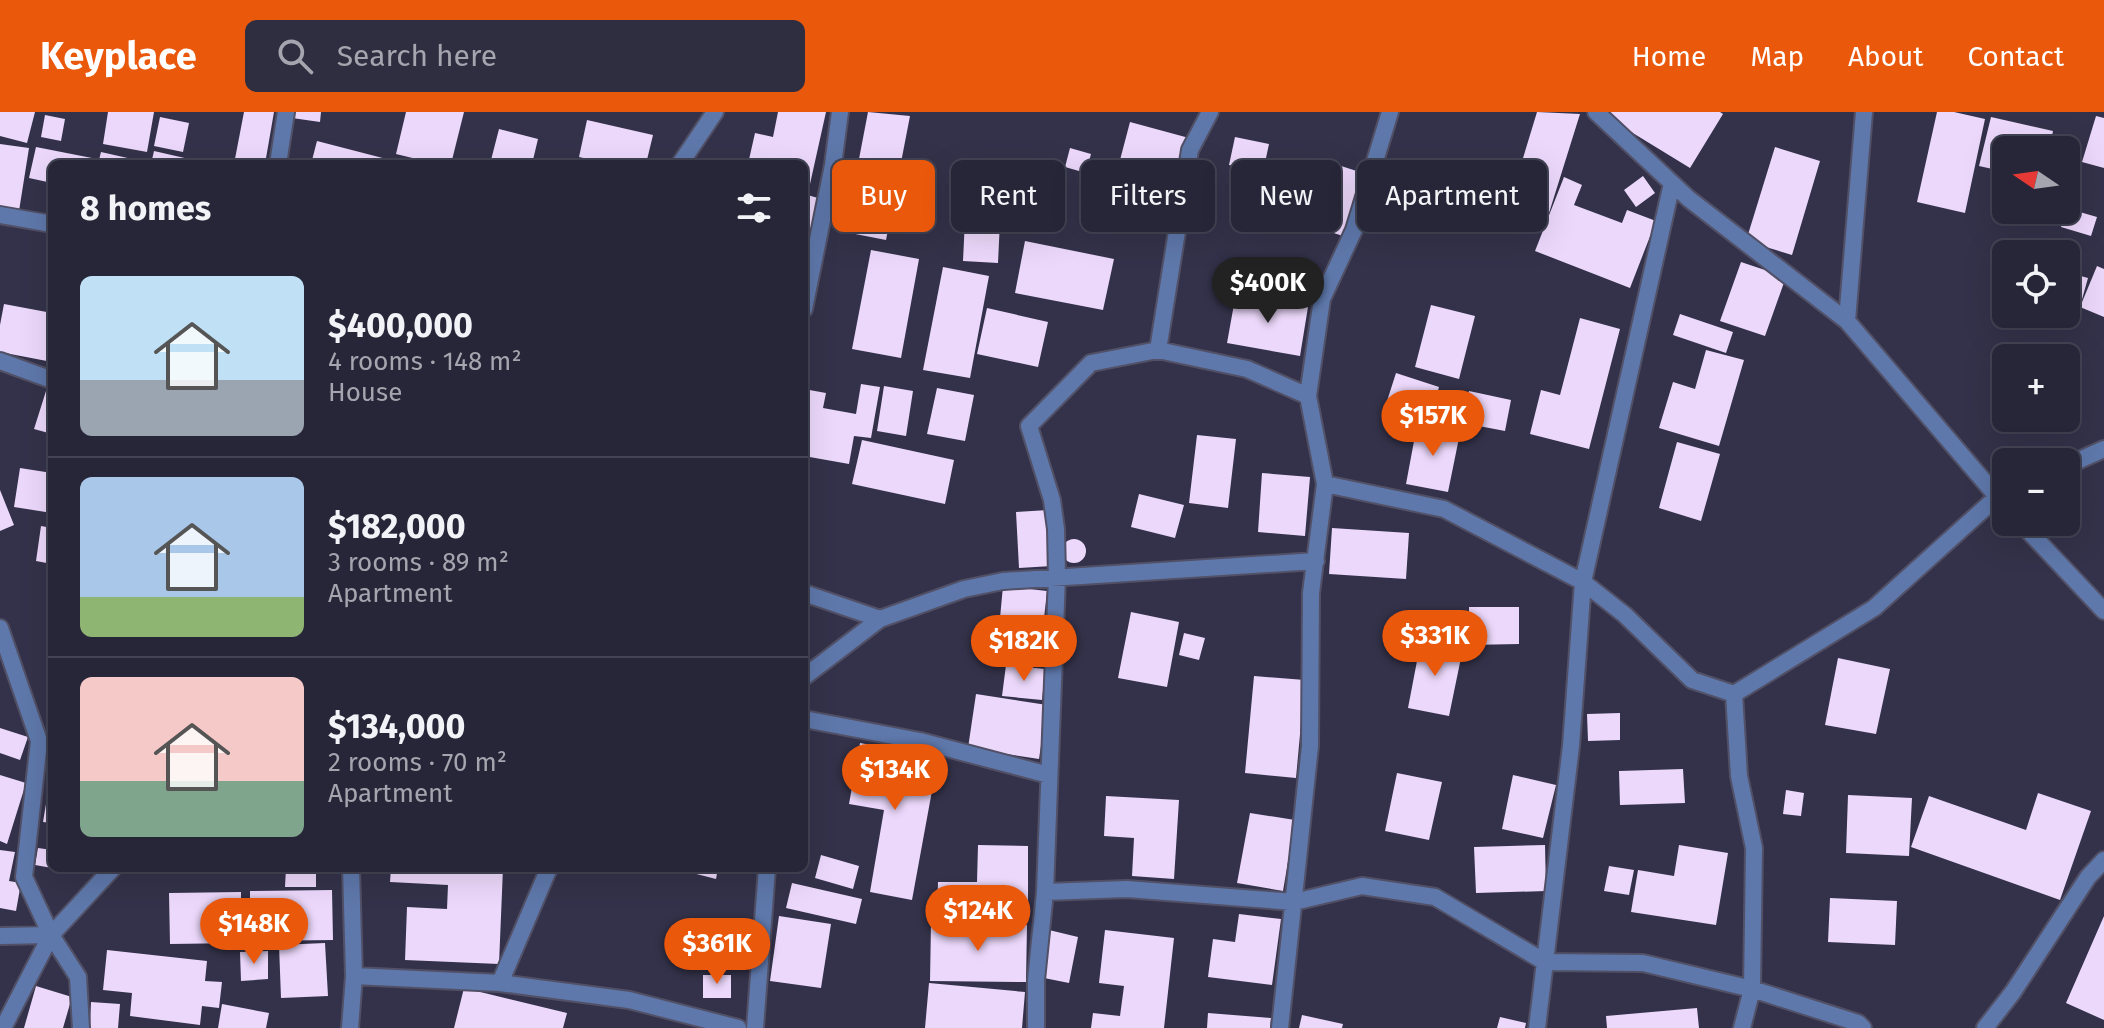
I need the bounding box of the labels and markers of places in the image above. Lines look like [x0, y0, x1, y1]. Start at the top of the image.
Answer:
pin: $400K [1212, 257, 1324, 325]
pin: $157K [1377, 390, 1489, 458]
pin: $331K [1379, 610, 1491, 678]
pin: $182K [968, 615, 1080, 683]
pin: $134K [839, 744, 951, 812]
pin: $124K [922, 885, 1034, 953]
pin: $148K [198, 898, 310, 966]
pin: $361K [661, 918, 773, 986]

